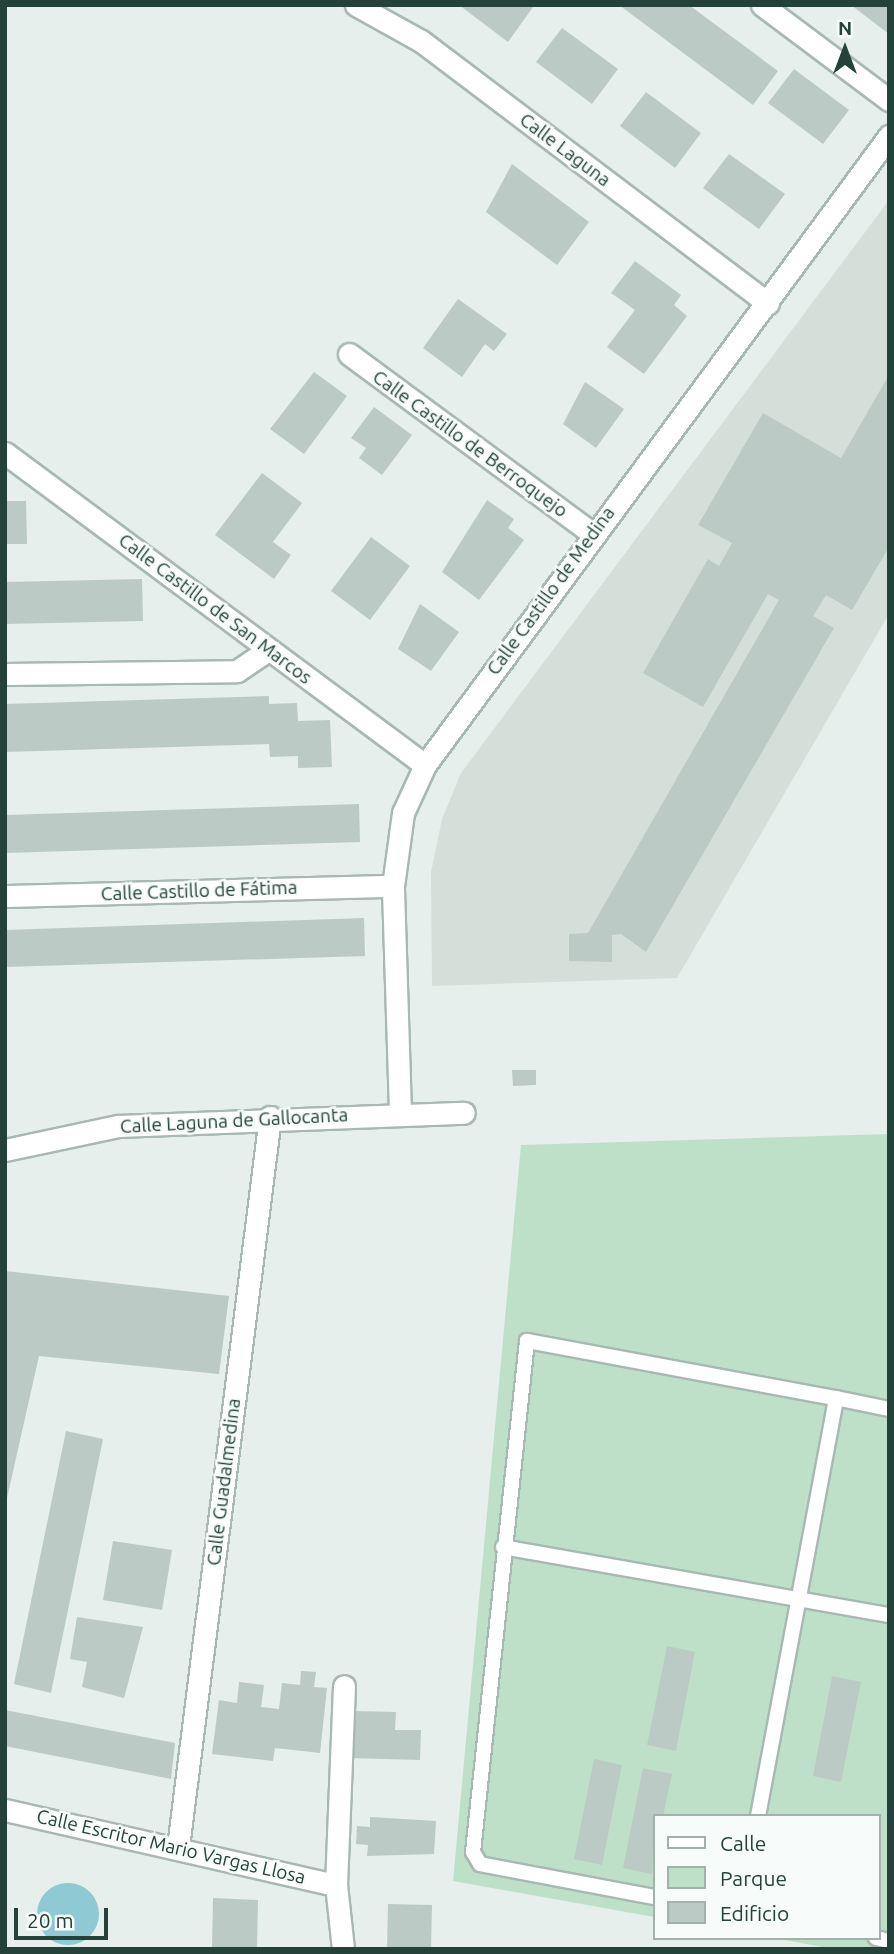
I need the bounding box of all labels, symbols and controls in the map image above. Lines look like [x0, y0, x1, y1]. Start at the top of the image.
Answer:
north arrow [810, 14, 880, 84]
text: N [838, 17, 852, 39]
street label: Calle Laguna [515, 108, 615, 192]
street label: Calle Castillo de Berroquejo [368, 366, 572, 522]
street label: Calle Castillo de Medina [482, 502, 620, 680]
street label: Calle Castillo de San Marcos [114, 529, 316, 689]
street label: Calle Castillo de Fátima [100, 876, 298, 906]
street label: Calle Laguna de Gallocanta [119, 1104, 349, 1138]
street label: Calle Guadalmedina [202, 1397, 246, 1567]
street label: Calle Escritor Mario Vargas Llosa [34, 1805, 308, 1889]
legend [652, 1814, 880, 1940]
text: Calle [720, 1831, 766, 1855]
text: Parque [720, 1866, 787, 1890]
scale bar [18, 1895, 112, 1939]
text: Edificio [720, 1901, 789, 1925]
text: 20 m [27, 1908, 74, 1932]

